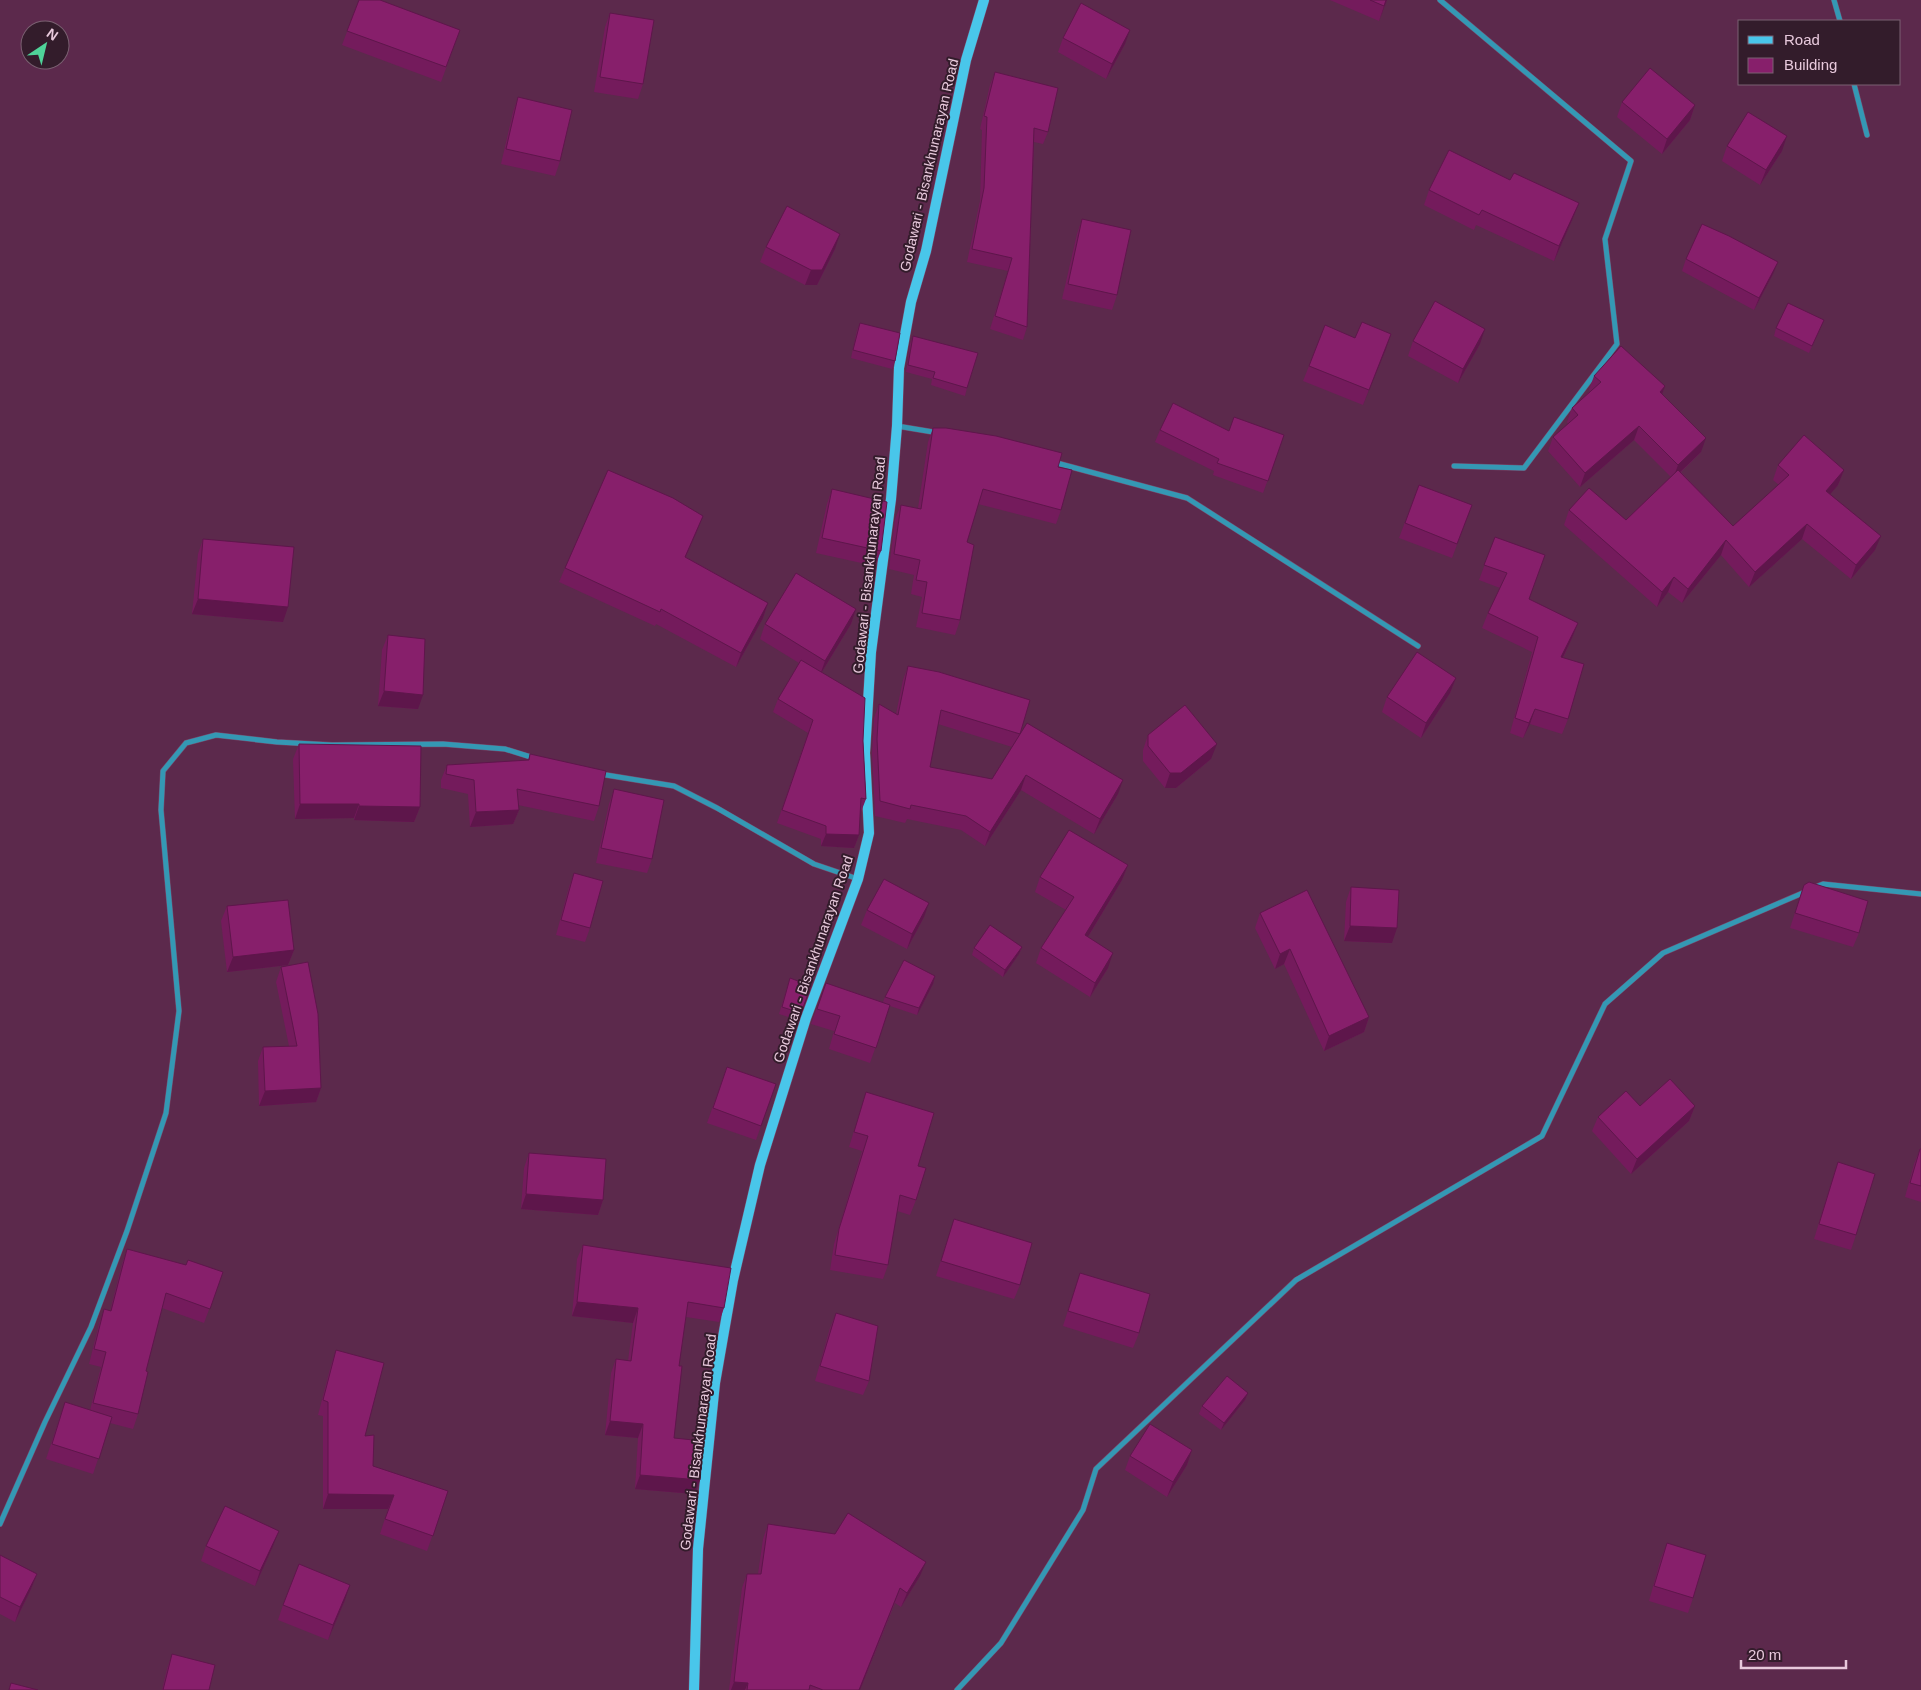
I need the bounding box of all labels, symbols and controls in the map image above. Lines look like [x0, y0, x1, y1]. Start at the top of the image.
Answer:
north arrow [20, 20, 70, 70]
legend [1738, 20, 1901, 85]
text: N [44, 25, 61, 44]
text: Road [1784, 31, 1820, 48]
text: Building [1784, 56, 1837, 73]
street label: Godawari - Bisankhunarayan Road [897, 57, 961, 273]
street label: Godawari - Bisankhunarayan Road [850, 456, 888, 674]
street label: Godawari - Bisankhunarayan Road [770, 853, 856, 1065]
street label: Godawari - Bisankhunarayan Road [677, 1333, 719, 1551]
scale bar [1741, 1638, 1846, 1670]
text: 20 m [1748, 1646, 1781, 1663]

